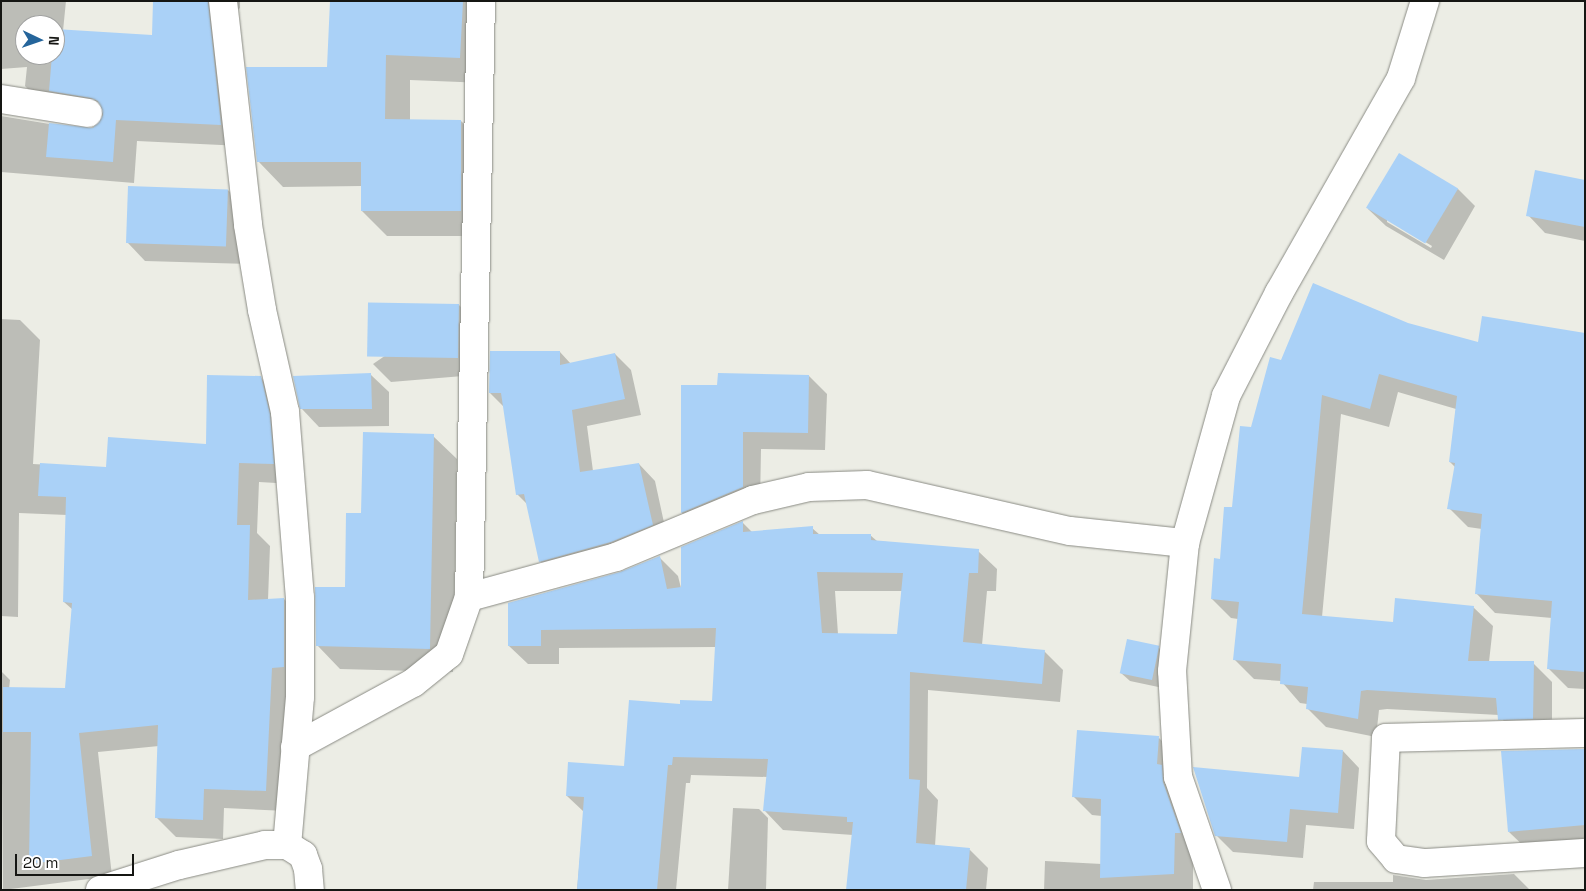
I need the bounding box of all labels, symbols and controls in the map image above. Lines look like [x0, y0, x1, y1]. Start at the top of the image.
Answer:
north arrow [15, 15, 65, 65]
text: N [45, 36, 63, 46]
scale bar [18, 844, 136, 876]
text: 20 m [23, 853, 58, 872]

